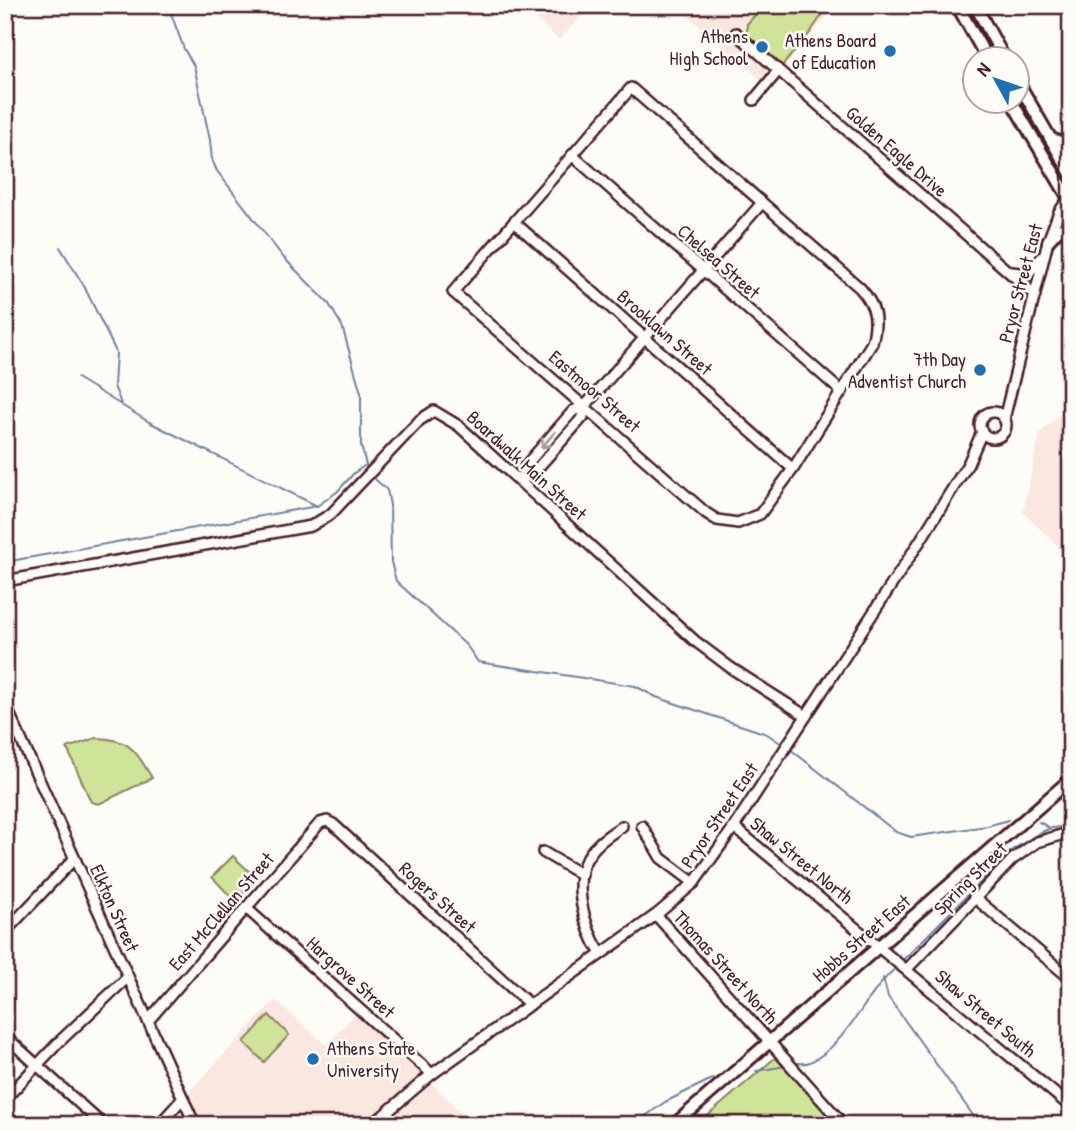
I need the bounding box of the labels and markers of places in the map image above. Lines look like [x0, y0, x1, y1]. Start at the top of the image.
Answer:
place label: Athens High School [670, 23, 749, 71]
place label: Athens Board of Education [785, 27, 877, 75]
marker: Athens High School [754, 39, 770, 55]
marker: Athens Board of Education [882, 43, 898, 59]
place label: 7th Day Adventist Church [848, 346, 966, 394]
marker: 7th Day Adventist Church [972, 362, 988, 378]
place label: Athens State University [327, 1035, 416, 1083]
marker: Athens State University [305, 1051, 321, 1067]

